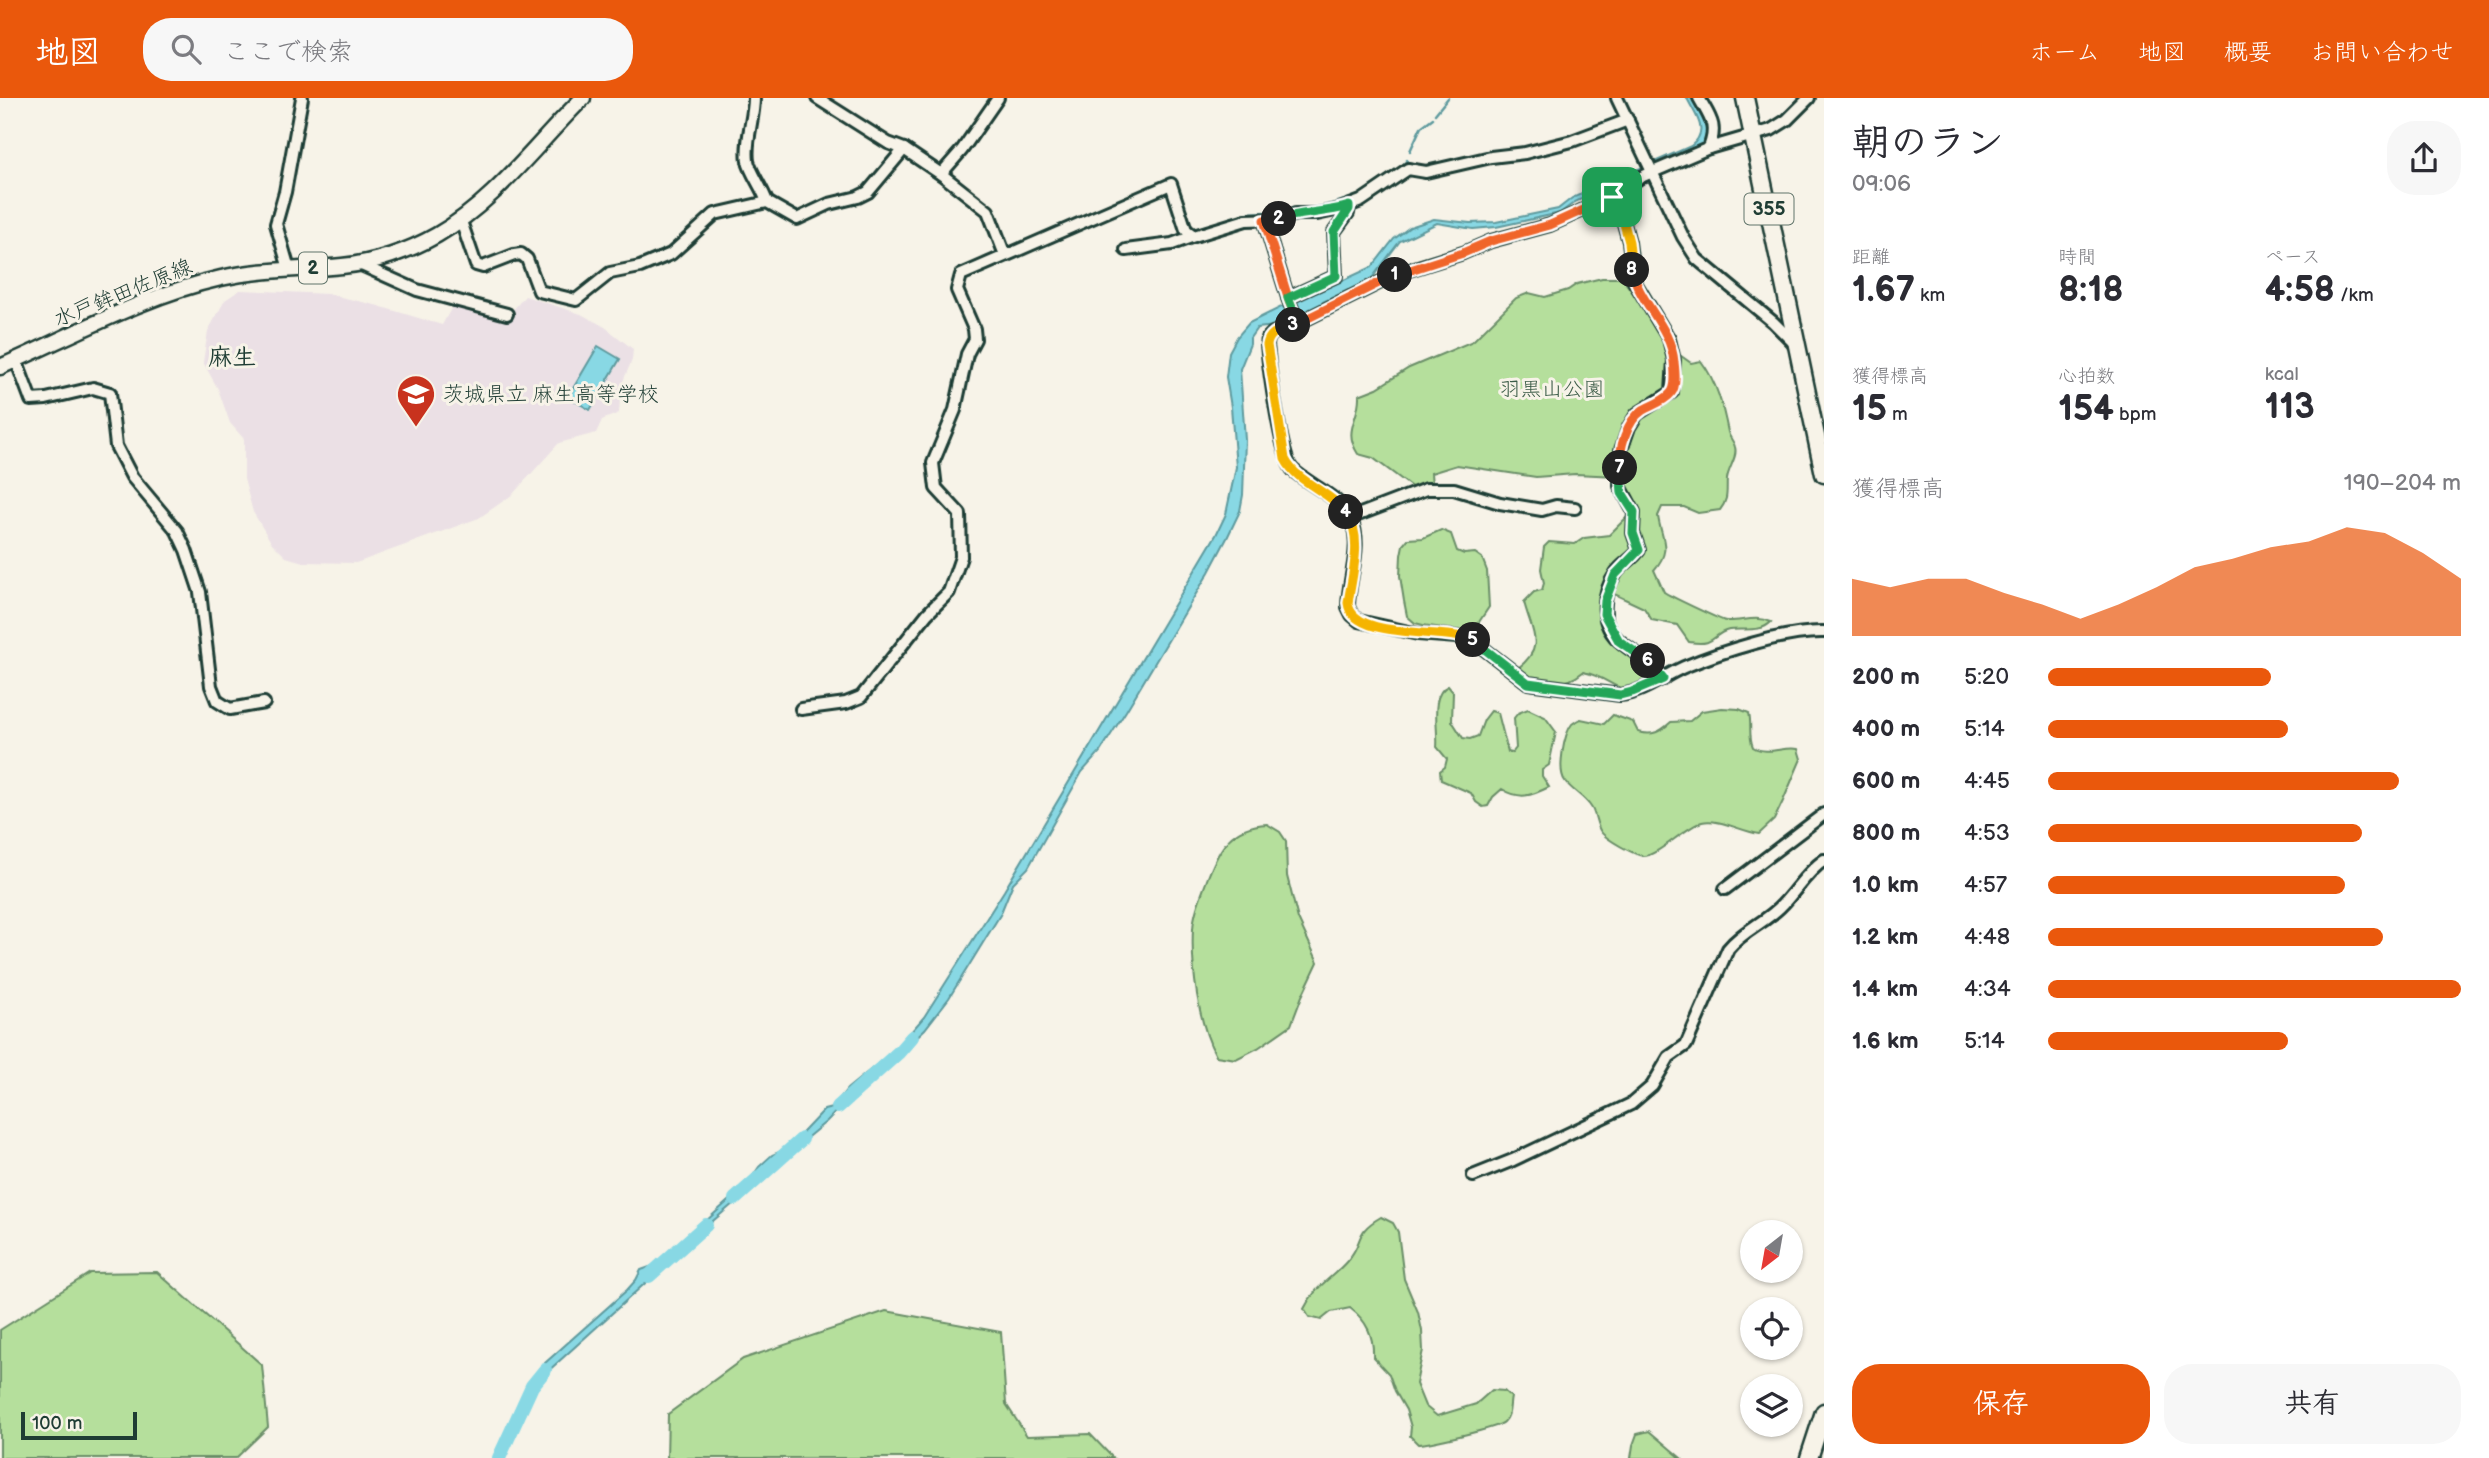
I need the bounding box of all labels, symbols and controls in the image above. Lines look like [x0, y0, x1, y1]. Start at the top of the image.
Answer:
search box [143, 18, 633, 81]
icon: search [167, 30, 205, 68]
text: 地図 [35, 33, 101, 73]
text: ここで検索 [223, 37, 353, 68]
text: ホーム [2029, 38, 2100, 67]
text: 地図 [2138, 38, 2186, 67]
text: 概要 [2224, 38, 2272, 67]
text: お問い合わせ [2310, 38, 2454, 67]
text: 朝のラン [1852, 121, 2004, 166]
button: share [2387, 121, 2461, 195]
pin [1582, 167, 1642, 227]
text: 09:06 [1852, 170, 1911, 198]
icon: arrive [1593, 178, 1631, 216]
road number: 355 [1744, 194, 1794, 225]
pin: 2 [1262, 202, 1296, 236]
text: 2 [1273, 207, 1284, 230]
text: 距離 [1852, 246, 1890, 269]
text: 時間 [2058, 246, 2096, 269]
text: ペース [2265, 246, 2321, 269]
road number: 2 [299, 252, 327, 284]
pin: 8 [1614, 252, 1650, 288]
street label: 水戸鉾田佐原線 [50, 254, 196, 332]
pin: 1 [1378, 258, 1412, 292]
text: 8 [1626, 258, 1637, 281]
text: 1 [1391, 263, 1399, 286]
text: 1.67 [1852, 269, 1915, 312]
text: 8:18 [2058, 269, 2124, 312]
text: 4:58 [2265, 269, 2335, 312]
text: km [1915, 284, 1945, 307]
text: /km [2335, 284, 2374, 307]
pin: 3 [1276, 308, 1310, 342]
text: 3 [1287, 313, 1298, 336]
district label: 麻生 [208, 343, 256, 372]
text: kcal [2265, 363, 2299, 386]
text: 獲得標高 [1852, 365, 1928, 388]
text: 心拍数 [2058, 365, 2115, 388]
school or university icon: 茨城県立 麻生高等学校 [395, 373, 437, 428]
park label: 羽黒山公園 [1500, 377, 1605, 402]
place label: 茨城県立 麻生高等学校 [443, 382, 659, 407]
text: 113 [2265, 386, 2315, 429]
text: 15 [1852, 388, 1887, 431]
text: 154 [2058, 388, 2114, 431]
text: m [1887, 403, 1908, 426]
text: bpm [2114, 403, 2156, 426]
pin: 7 [1602, 450, 1638, 486]
text: 7 [1614, 456, 1625, 479]
text: 190–204 m [2344, 469, 2461, 497]
text: 獲得標高 [1852, 475, 1944, 503]
pin: 4 [1328, 494, 1364, 530]
text: 4 [1340, 500, 1351, 523]
pin: 5 [1456, 622, 1490, 658]
text: 5 [1467, 628, 1478, 651]
pin: 6 [1630, 644, 1666, 678]
text: 6 [1642, 649, 1653, 672]
text: 200 m [1852, 663, 1920, 691]
text: 5:20 [1964, 663, 2009, 691]
text: 400 m [1852, 715, 1920, 743]
text: 5:14 [1964, 715, 2005, 743]
text: 600 m [1852, 767, 1920, 795]
text: 4:45 [1964, 767, 2010, 795]
text: 800 m [1852, 819, 1920, 847]
text: 4:53 [1964, 819, 2010, 847]
text: 1.0 km [1852, 871, 1919, 899]
text: 4:57 [1964, 871, 2007, 899]
text: 1.2 km [1852, 923, 1918, 951]
text: 4:48 [1964, 923, 2010, 951]
text: 1.4 km [1852, 975, 1918, 1003]
text: 4:34 [1964, 975, 2011, 1003]
text: 1.6 km [1852, 1027, 1919, 1055]
text: 5:14 [1964, 1027, 2005, 1055]
north arrow [1740, 1220, 1802, 1283]
map controls [1740, 1220, 1803, 1437]
button: locate [1740, 1297, 1803, 1360]
button: 保存 [1852, 1364, 2150, 1444]
button: 共有 [2164, 1364, 2461, 1444]
button: layers [1740, 1374, 1803, 1437]
scale bar [21, 1409, 136, 1441]
text: 100 m [32, 1412, 83, 1435]

